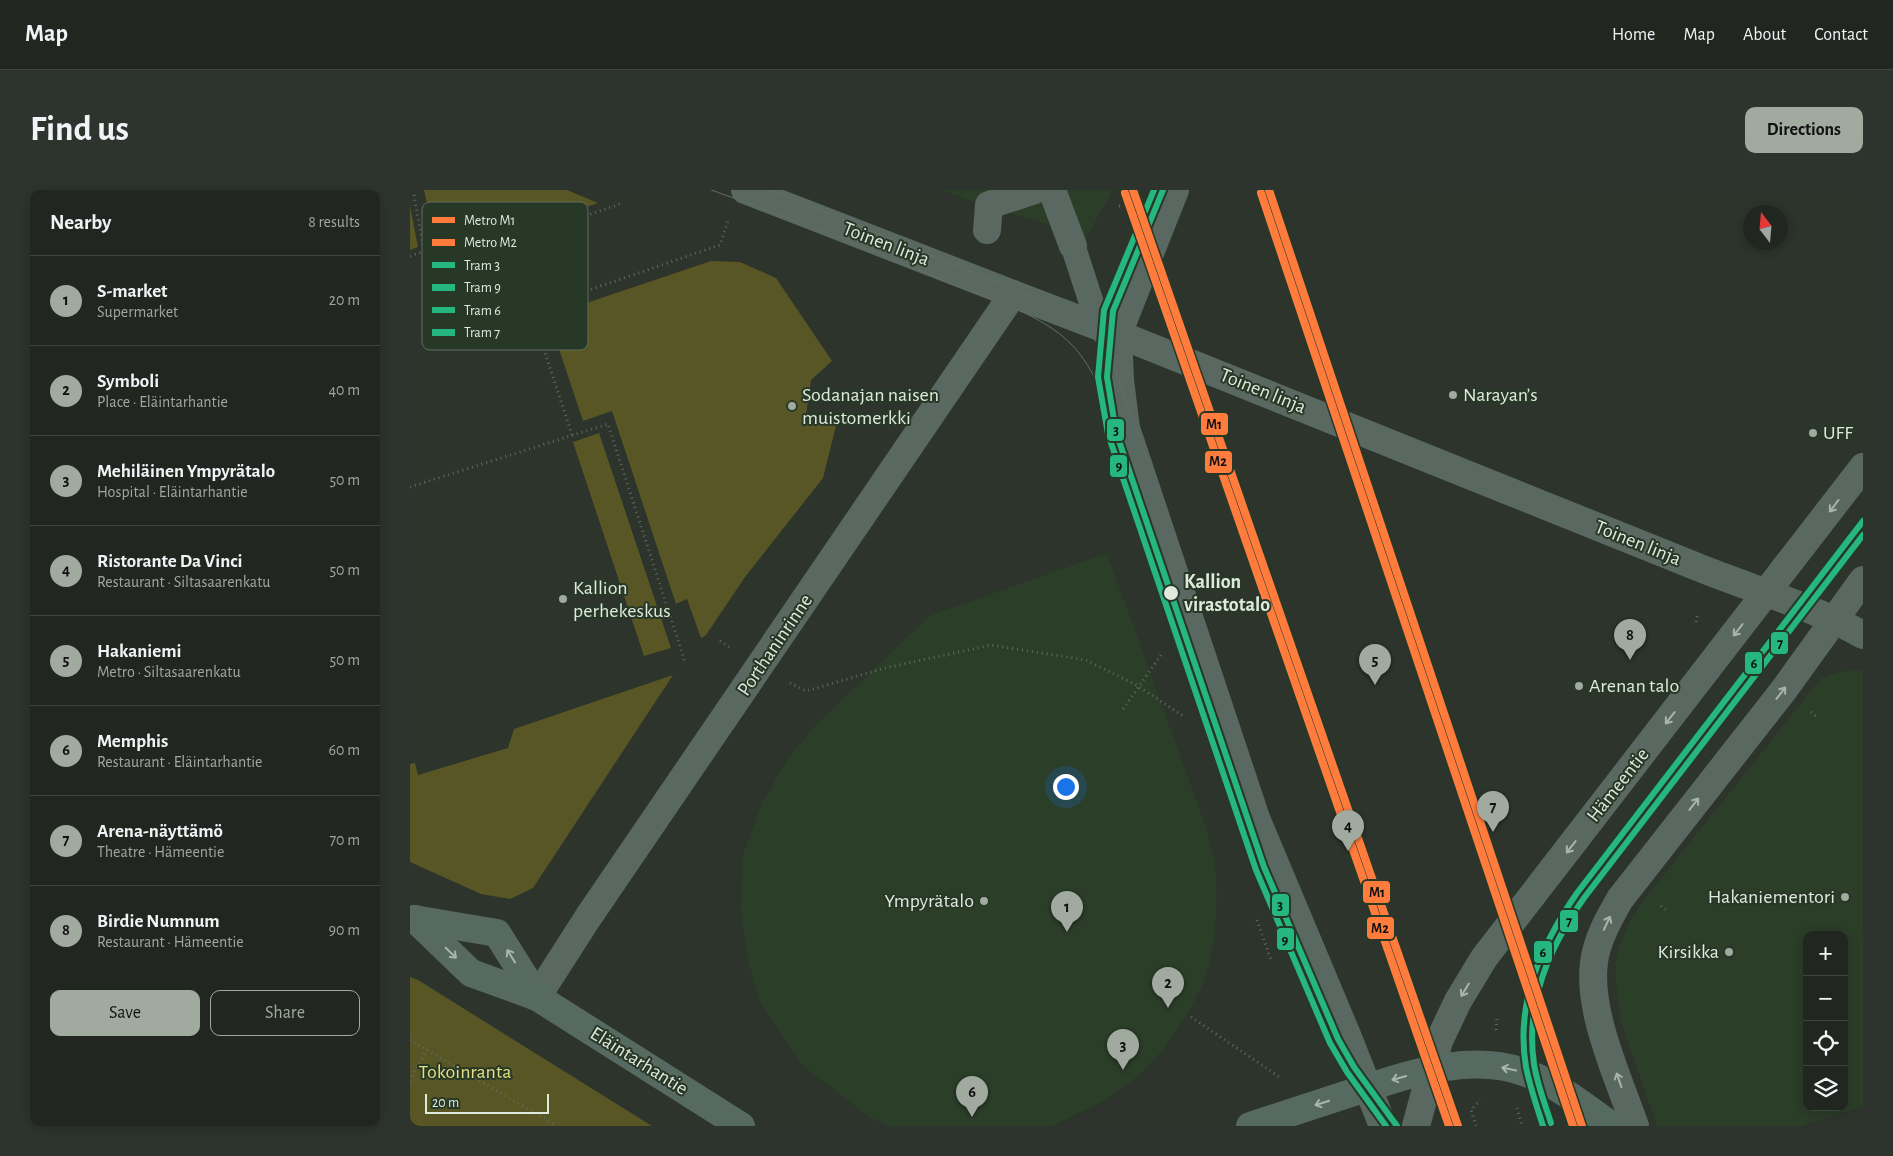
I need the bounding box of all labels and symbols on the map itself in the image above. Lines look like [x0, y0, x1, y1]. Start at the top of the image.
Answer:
legend [422, 202, 588, 350]
north arrow [1743, 205, 1788, 250]
text: Metro M1 [464, 214, 515, 228]
street label: Toinen linja [840, 218, 932, 270]
text: Metro M2 [464, 236, 517, 250]
text: Tram 3 [464, 259, 500, 273]
text: Tram 9 [464, 281, 501, 295]
text: Tram 6 [464, 304, 501, 318]
text: Tram 7 [464, 326, 500, 340]
street label: Toinen linja [1217, 365, 1309, 417]
place label: Sodanajan naisen muistomerkki [802, 385, 939, 428]
place label: Narayan’s [1463, 385, 1538, 405]
marker: Narayan’s [1447, 389, 1459, 401]
marker: Sodanajan naisen muistomerkki [786, 400, 798, 412]
line badge: M1 [1200, 412, 1229, 436]
line badge: 3 [1106, 418, 1125, 442]
text: M1 [1206, 418, 1222, 432]
place label: UFF [1823, 423, 1853, 443]
text: 3 [1113, 424, 1119, 438]
marker: UFF [1807, 427, 1819, 439]
line badge: M2 [1204, 450, 1233, 474]
line badge: 9 [1109, 454, 1128, 478]
text: M2 [1209, 455, 1227, 469]
text: 9 [1116, 459, 1123, 473]
one-way arrow [1828, 499, 1839, 512]
street label: Toinen linja [1592, 517, 1684, 569]
place label: Kallion virastotalo [1184, 572, 1270, 615]
place label: Kallion perhekeskus [573, 578, 671, 621]
marker: Kallion virastotalo [1162, 584, 1180, 602]
street label: Porthaninrinne [734, 591, 816, 699]
marker: Kallion perhekeskus [557, 593, 569, 605]
pin: 8 [1614, 619, 1646, 660]
one-way arrow [1732, 623, 1743, 636]
line badge: 7 [1770, 631, 1789, 655]
text: 7 [1777, 637, 1783, 651]
pin: 5 [1359, 644, 1391, 685]
line badge: 6 [1744, 651, 1763, 675]
text: 6 [1751, 657, 1758, 671]
place label: Arenan talo [1589, 676, 1679, 696]
marker: Arenan talo [1573, 680, 1585, 692]
one-way arrow [1775, 687, 1786, 700]
one-way arrow [1665, 711, 1675, 725]
street label: Hämeentie [1583, 744, 1653, 826]
your location [1053, 774, 1079, 800]
pin: 7 [1477, 791, 1509, 832]
one-way arrow [1689, 797, 1699, 811]
pin: 4 [1332, 810, 1364, 851]
one-way arrow [1565, 840, 1576, 853]
line badge: M1 [1362, 880, 1391, 904]
text: M1 [1369, 886, 1385, 900]
place label: Hakaniementori [1708, 887, 1835, 907]
place label: Ympyrätalo [884, 891, 974, 911]
pin: 1 [1051, 891, 1083, 932]
marker: Hakaniementori [1839, 891, 1851, 903]
line badge: 3 [1271, 893, 1290, 917]
marker: Ympyrätalo [978, 895, 990, 907]
text: 3 [1277, 899, 1283, 913]
line badge: 7 [1559, 909, 1579, 933]
text: 7 [1566, 915, 1572, 929]
line badge: M2 [1366, 916, 1395, 940]
one-way arrow [1602, 916, 1612, 931]
text: M2 [1371, 922, 1389, 936]
line badge: 9 [1276, 927, 1295, 951]
text: 9 [1282, 933, 1289, 947]
line badge: 6 [1533, 940, 1553, 964]
place label: Kirsikka [1657, 942, 1719, 962]
text: 6 [1540, 946, 1547, 960]
marker: Kirsikka [1723, 946, 1735, 958]
one-way arrow [444, 947, 457, 959]
one-way arrow [505, 949, 515, 963]
pin: 2 [1152, 967, 1184, 1008]
one-way arrow [1460, 982, 1470, 996]
street label: Eläintarhantie [587, 1023, 691, 1099]
pin: 3 [1107, 1029, 1139, 1070]
park label: Tokoinranta [418, 1062, 512, 1082]
one-way arrow [1502, 1064, 1518, 1073]
one-way arrow [1614, 1073, 1623, 1088]
one-way arrow [1391, 1074, 1407, 1084]
pin: 6 [956, 1076, 988, 1117]
scale bar [425, 1091, 549, 1114]
one-way arrow [1314, 1098, 1330, 1108]

